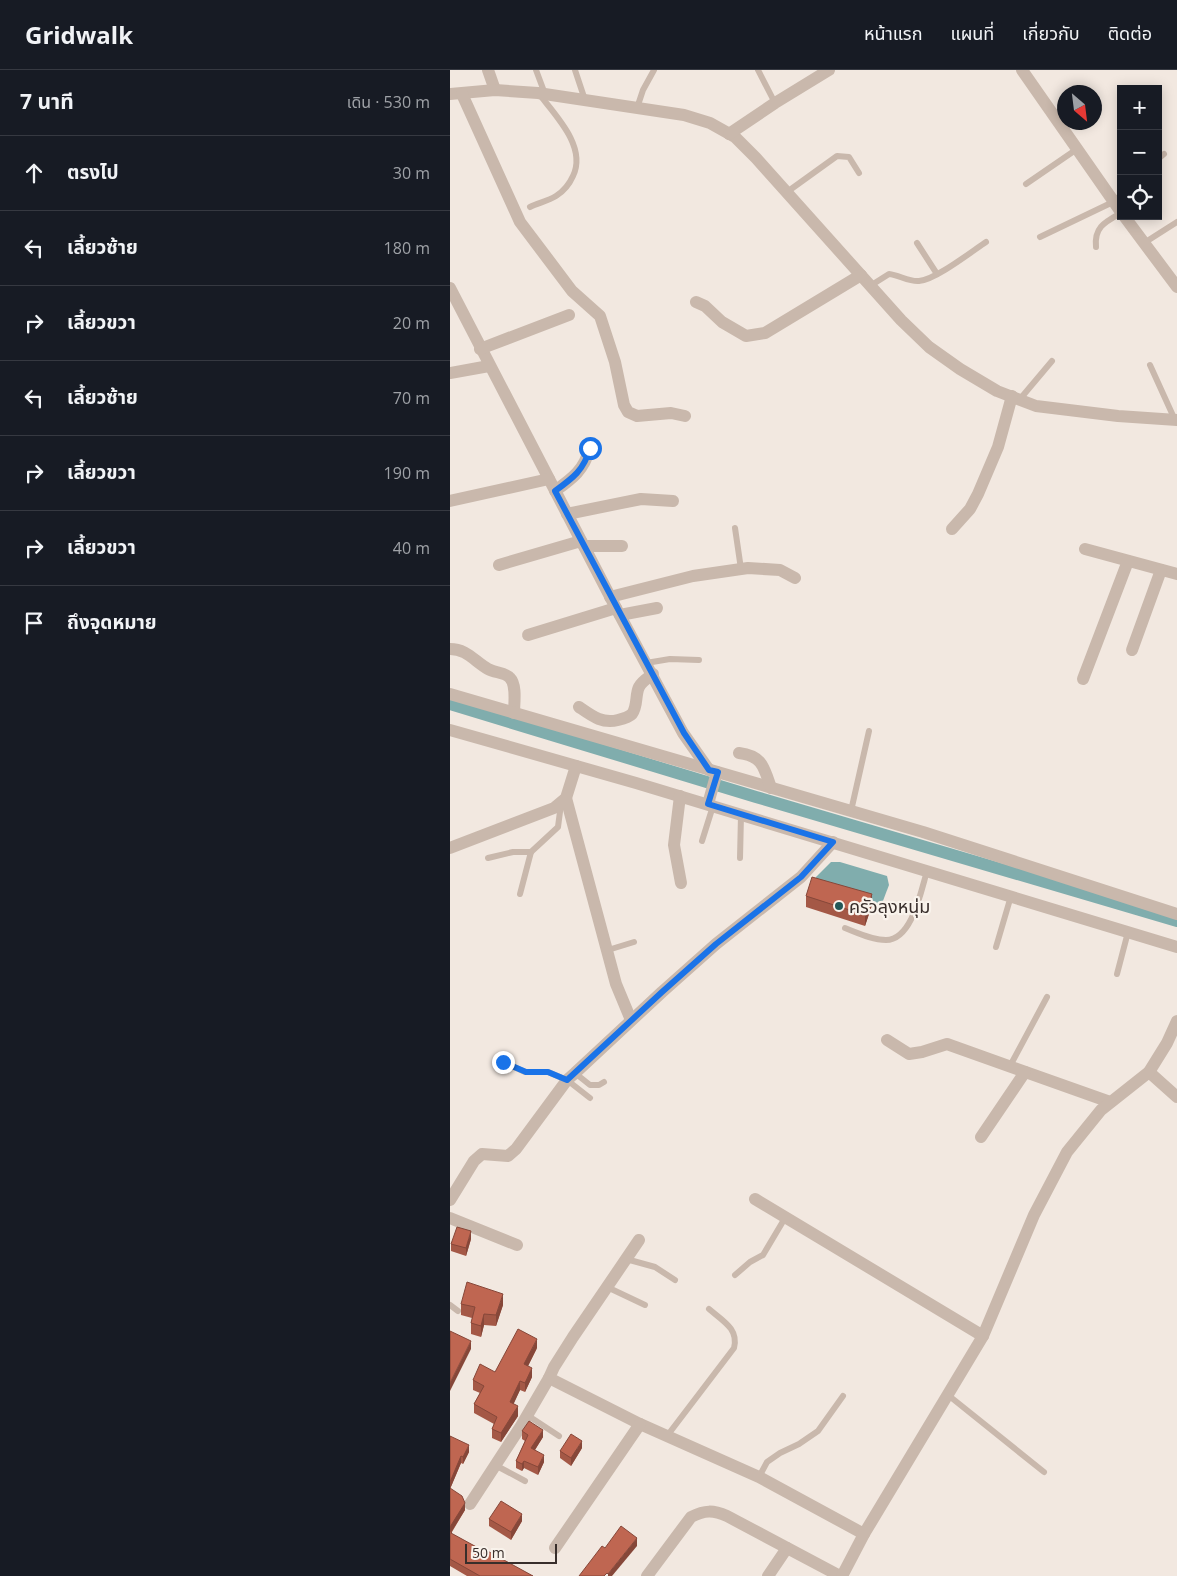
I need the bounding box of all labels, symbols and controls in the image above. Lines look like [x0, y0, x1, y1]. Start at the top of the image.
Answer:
text: Gridwalk [25, 18, 133, 51]
text: หน้าแรก [864, 21, 922, 45]
text: แผนที่ [950, 21, 994, 45]
text: เกี่ยวกับ [1022, 21, 1080, 45]
text: ติดต่อ [1108, 21, 1152, 45]
north arrow [1057, 85, 1102, 130]
map controls [1117, 85, 1162, 220]
button: + [1117, 85, 1162, 130]
text: 7 นาที [20, 87, 74, 115]
text: เดิน · 530 m [347, 91, 430, 113]
button: − [1117, 130, 1162, 175]
icon: ahead [20, 159, 48, 187]
text: ตรงไป [67, 159, 119, 185]
text: 30 m [393, 162, 430, 184]
button: locate [1117, 175, 1162, 220]
icon: left [20, 234, 48, 262]
text: เลี้ยวซ้าย [67, 234, 138, 260]
text: 180 m [384, 237, 430, 259]
icon: right [20, 309, 48, 337]
text: เลี้ยวขวา [67, 309, 136, 335]
text: 20 m [393, 312, 430, 334]
icon: left [20, 384, 48, 412]
text: เลี้ยวซ้าย [67, 384, 138, 410]
text: 70 m [393, 387, 430, 409]
route start [579, 437, 602, 460]
icon: right [20, 459, 48, 487]
text: เลี้ยวขวา [67, 459, 136, 485]
text: 190 m [384, 462, 430, 484]
icon: right [20, 534, 48, 562]
text: เลี้ยวขวา [67, 534, 136, 560]
text: 40 m [393, 537, 430, 559]
icon: arrive [20, 609, 48, 637]
text: ถึงจุดหมาย [67, 609, 157, 635]
place label: ครัวลุงหนุ่ม [849, 894, 930, 918]
marker: ครัวลุงหนุ่ม [833, 900, 845, 912]
route end [492, 1051, 515, 1074]
scale bar [465, 1541, 558, 1564]
text: 50 m [472, 1543, 505, 1562]

